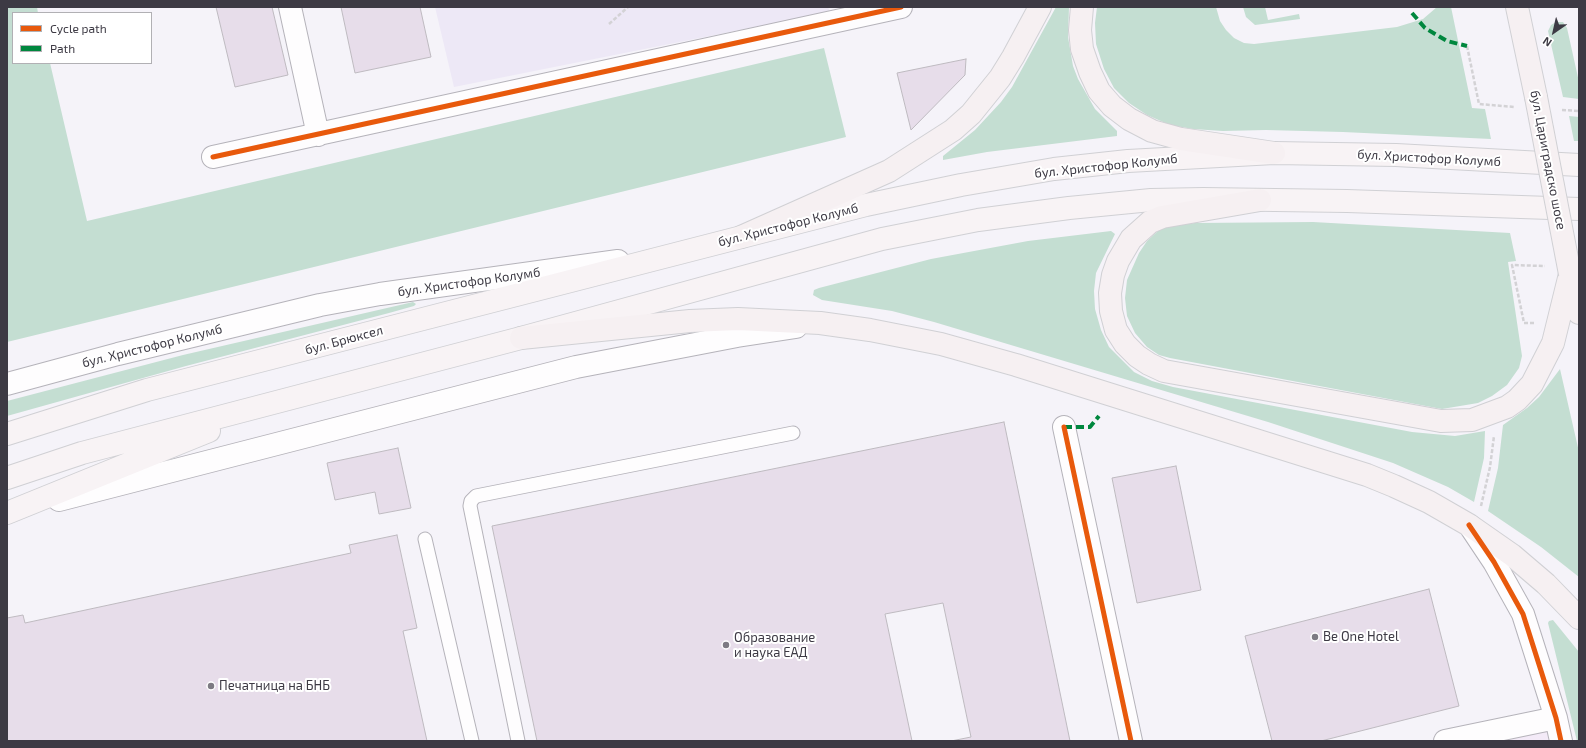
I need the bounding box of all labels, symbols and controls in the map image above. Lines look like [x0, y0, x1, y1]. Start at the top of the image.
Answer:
legend [12, 12, 152, 64]
north arrow [1534, 12, 1574, 52]
text: Cycle path [50, 21, 107, 35]
text: N [1540, 35, 1554, 50]
text: Path [50, 41, 75, 55]
street label: бул. Цариградско шосе [1527, 89, 1569, 231]
street label: бул. Христофор Колумб [1357, 146, 1501, 170]
street label: бул. Христофор Колумб [1034, 151, 1178, 181]
street label: бул. Христофор Колумб [716, 200, 860, 250]
street label: бул. Христофор Колумб [397, 264, 541, 300]
street label: бул. Христофор Колумб [80, 321, 224, 371]
street label: бул. Брюксел [303, 322, 385, 358]
place label: Be One Hotel [1323, 629, 1399, 645]
place label: Образование и наука ЕАД [734, 630, 815, 661]
marker: Be One Hotel [1310, 632, 1320, 642]
marker: Образование и наука ЕАД [721, 640, 731, 650]
place label: Печатница на БНБ [219, 678, 330, 694]
marker: Печатница на БНБ [206, 681, 216, 691]

